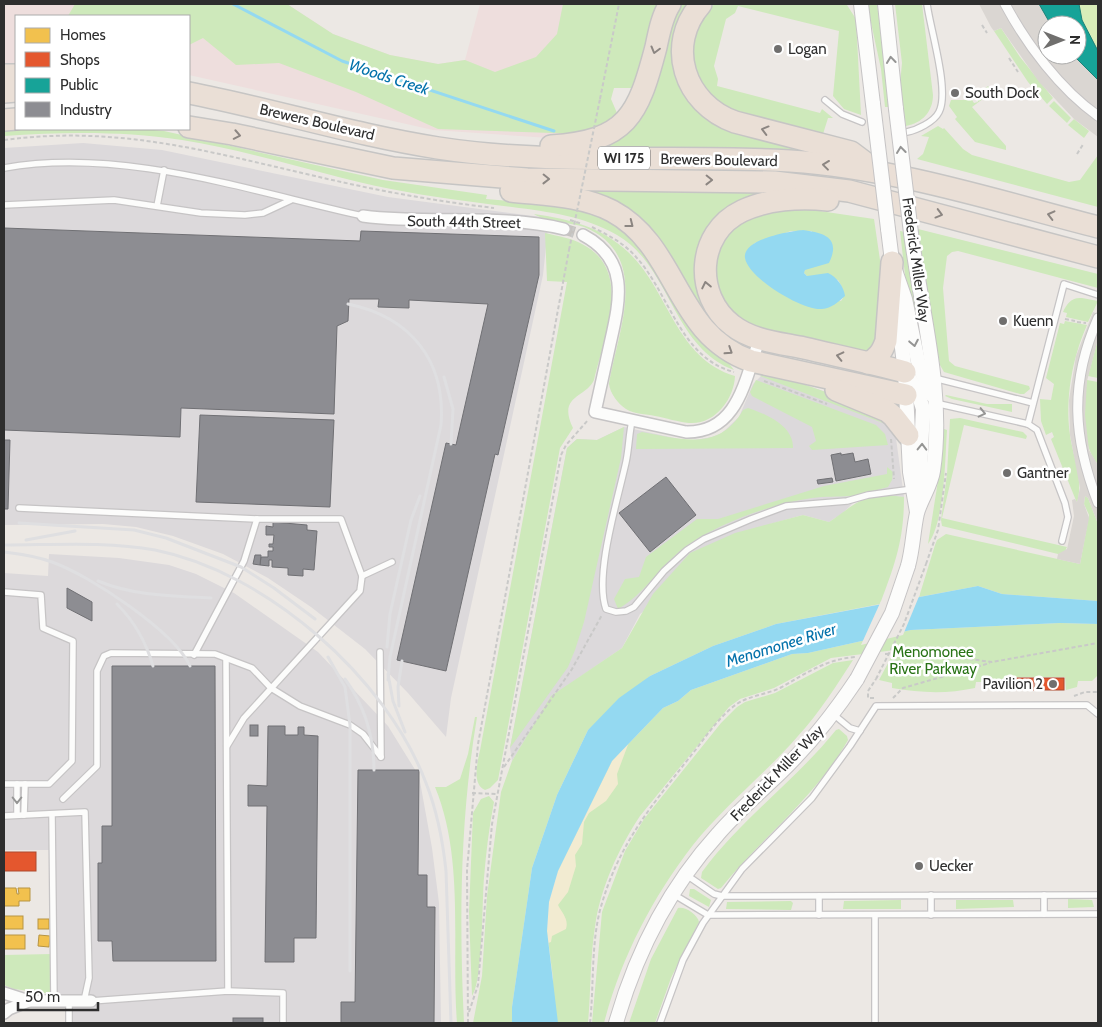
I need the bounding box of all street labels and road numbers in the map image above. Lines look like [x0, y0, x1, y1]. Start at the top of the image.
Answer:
street label: Brewers Boulevard [258, 100, 376, 144]
road number: WI 175 [598, 146, 650, 170]
street label: Brewers Boulevard [660, 150, 778, 170]
street label: Frederick Miller Way [898, 196, 934, 324]
street label: South 44th Street [407, 212, 521, 232]
street label: Frederick Miller Way [727, 721, 828, 825]

